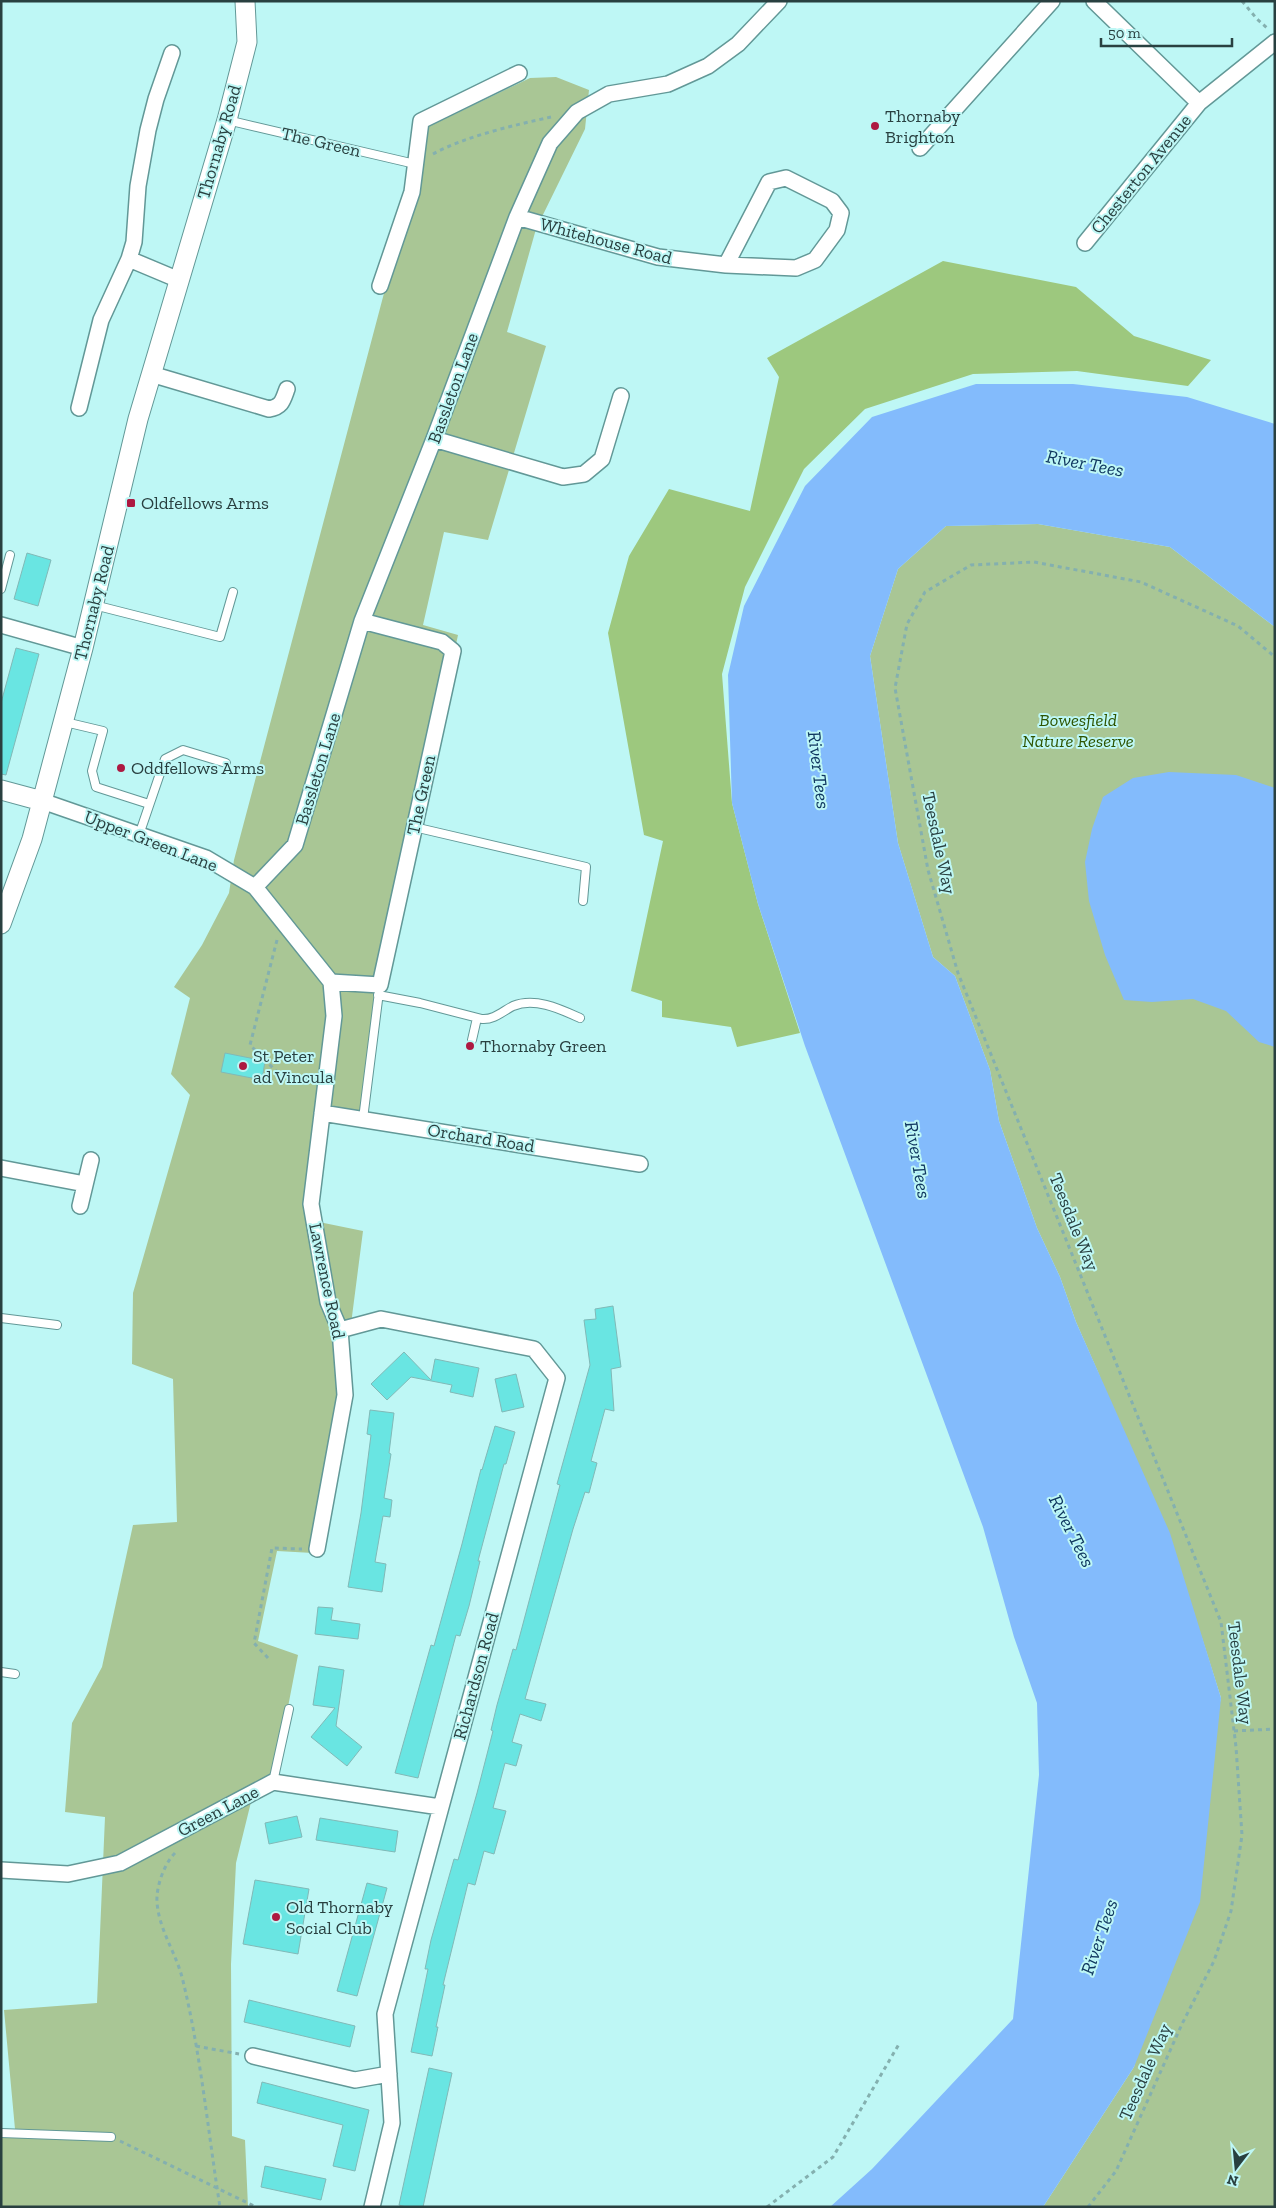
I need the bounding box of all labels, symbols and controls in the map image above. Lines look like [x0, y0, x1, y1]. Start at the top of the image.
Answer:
scale bar [1101, 15, 1232, 47]
text: 50 m [1108, 24, 1141, 42]
street label: Thornaby Road [192, 82, 246, 202]
place label: Thornaby Brighton [885, 105, 961, 148]
street label: Chesterton Avenue [1086, 110, 1196, 238]
marker: Thornaby Brighton [869, 120, 881, 132]
street label: The Green [279, 122, 364, 162]
street label: Whitehouse Road [538, 213, 674, 269]
street label: Bassleton Lane [423, 330, 483, 446]
water label: River Tees [1044, 444, 1126, 482]
place label: Oldfellows Arms [141, 492, 269, 514]
marker: Oldfellows Arms [125, 497, 137, 509]
street label: Thornaby Road [69, 543, 119, 663]
park label: Bowesfield Nature Reserve [1022, 709, 1134, 752]
street label: Bassleton Lane [290, 710, 346, 828]
water label: River Tees [803, 730, 835, 810]
street label: The Green [402, 752, 440, 837]
place label: Oddfellows Arms [131, 757, 264, 779]
marker: Oddfellows Arms [115, 762, 127, 774]
street label: Teesdale Way [917, 790, 961, 897]
street label: Upper Green Lane [81, 805, 221, 877]
place label: Thornaby Green [480, 1035, 607, 1057]
marker: Thornaby Green [464, 1040, 476, 1052]
place label: St Peter ad Vincula [253, 1045, 334, 1088]
marker: St Peter ad Vincula [237, 1060, 249, 1072]
street label: Orchard Road [426, 1119, 536, 1157]
water label: River Tees [900, 1119, 936, 1201]
street label: Teesdale Way [1044, 1170, 1104, 1275]
street label: Lawrence Road [304, 1221, 350, 1341]
water label: River Tees [1044, 1491, 1100, 1571]
street label: Richardson Road [448, 1610, 504, 1742]
street label: Teesdale Way [1223, 1620, 1257, 1727]
street label: Green Lane [174, 1780, 262, 1842]
place label: Old Thornaby Social Club [286, 1896, 394, 1939]
water label: River Tees [1075, 1896, 1123, 1978]
marker: Old Thornaby Social Club [270, 1911, 282, 1923]
street label: Teesdale Way [1114, 2019, 1176, 2124]
north arrow [1211, 2143, 1261, 2193]
text: N [1225, 2170, 1240, 2190]

